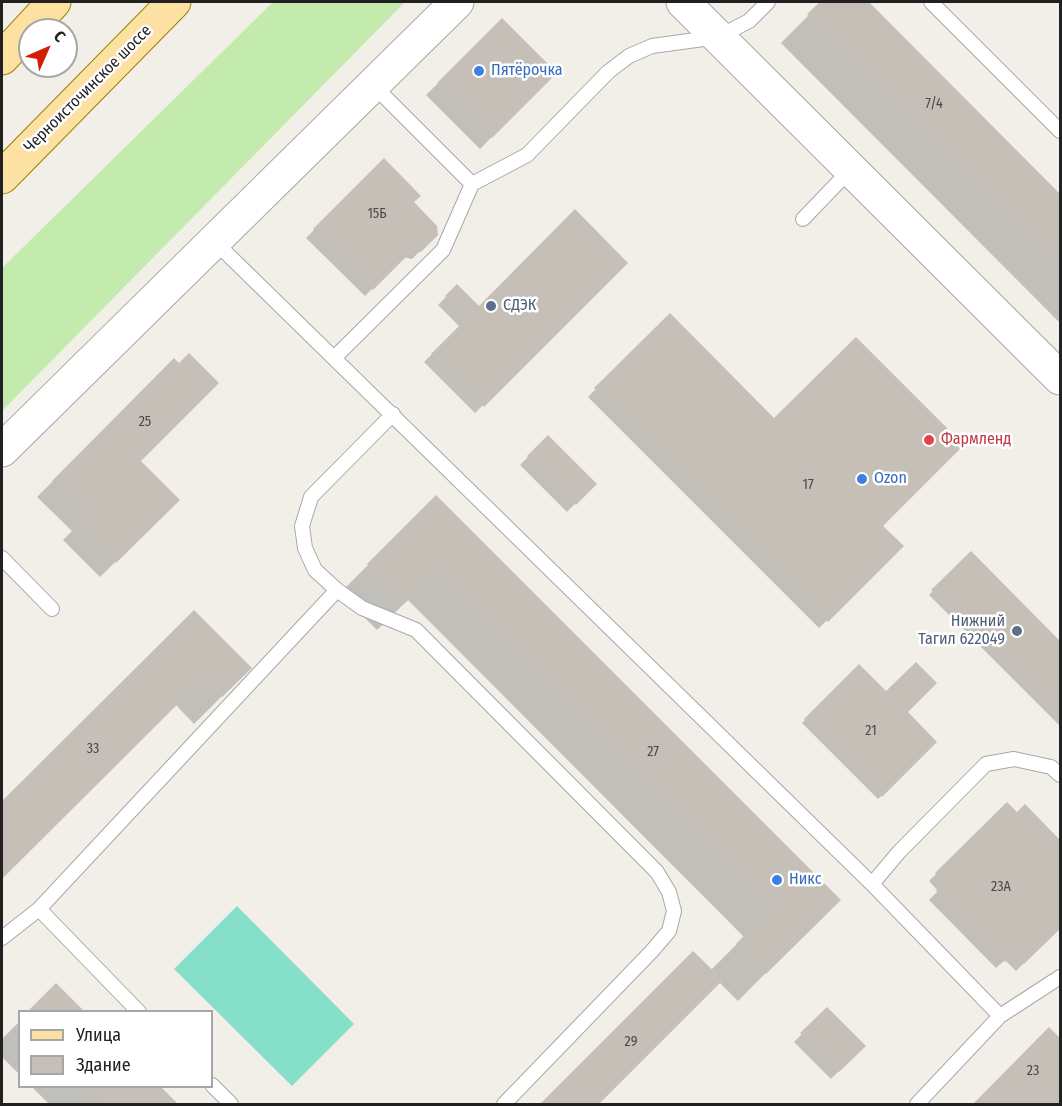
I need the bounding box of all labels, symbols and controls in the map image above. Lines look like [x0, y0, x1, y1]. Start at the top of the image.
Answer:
north arrow [18, 18, 78, 78]
street label: Черноисточинское шоссе [20, 21, 156, 157]
text: С [50, 27, 69, 46]
place label: Пятёрочка [491, 61, 563, 81]
marker: Пятёрочка [472, 64, 486, 78]
house number: 7/4 [925, 96, 943, 112]
house number: 15Б [367, 206, 387, 222]
place label: СДЭК [503, 296, 536, 316]
marker: СДЭК [484, 299, 498, 313]
house number: 25 [139, 414, 151, 430]
place label: Фармленд [941, 430, 1011, 450]
marker: Фармленд [922, 433, 936, 447]
place label: Ozon [874, 469, 907, 489]
marker: Ozon [855, 472, 869, 486]
house number: 17 [802, 477, 814, 493]
place label: Нижний Тагил 622049 [918, 612, 1005, 650]
marker: Нижний Тагил 622049 [1010, 624, 1024, 638]
house number: 21 [865, 723, 877, 739]
house number: 33 [87, 741, 99, 757]
house number: 27 [647, 744, 659, 760]
place label: Никс [789, 870, 821, 890]
marker: Никс [770, 873, 784, 887]
house number: 23А [991, 879, 1011, 895]
legend [18, 1010, 213, 1088]
text: Улица [76, 1024, 121, 1046]
house number: 29 [625, 1034, 637, 1050]
text: Здание [76, 1054, 131, 1076]
house number: 23 [1027, 1063, 1039, 1079]

